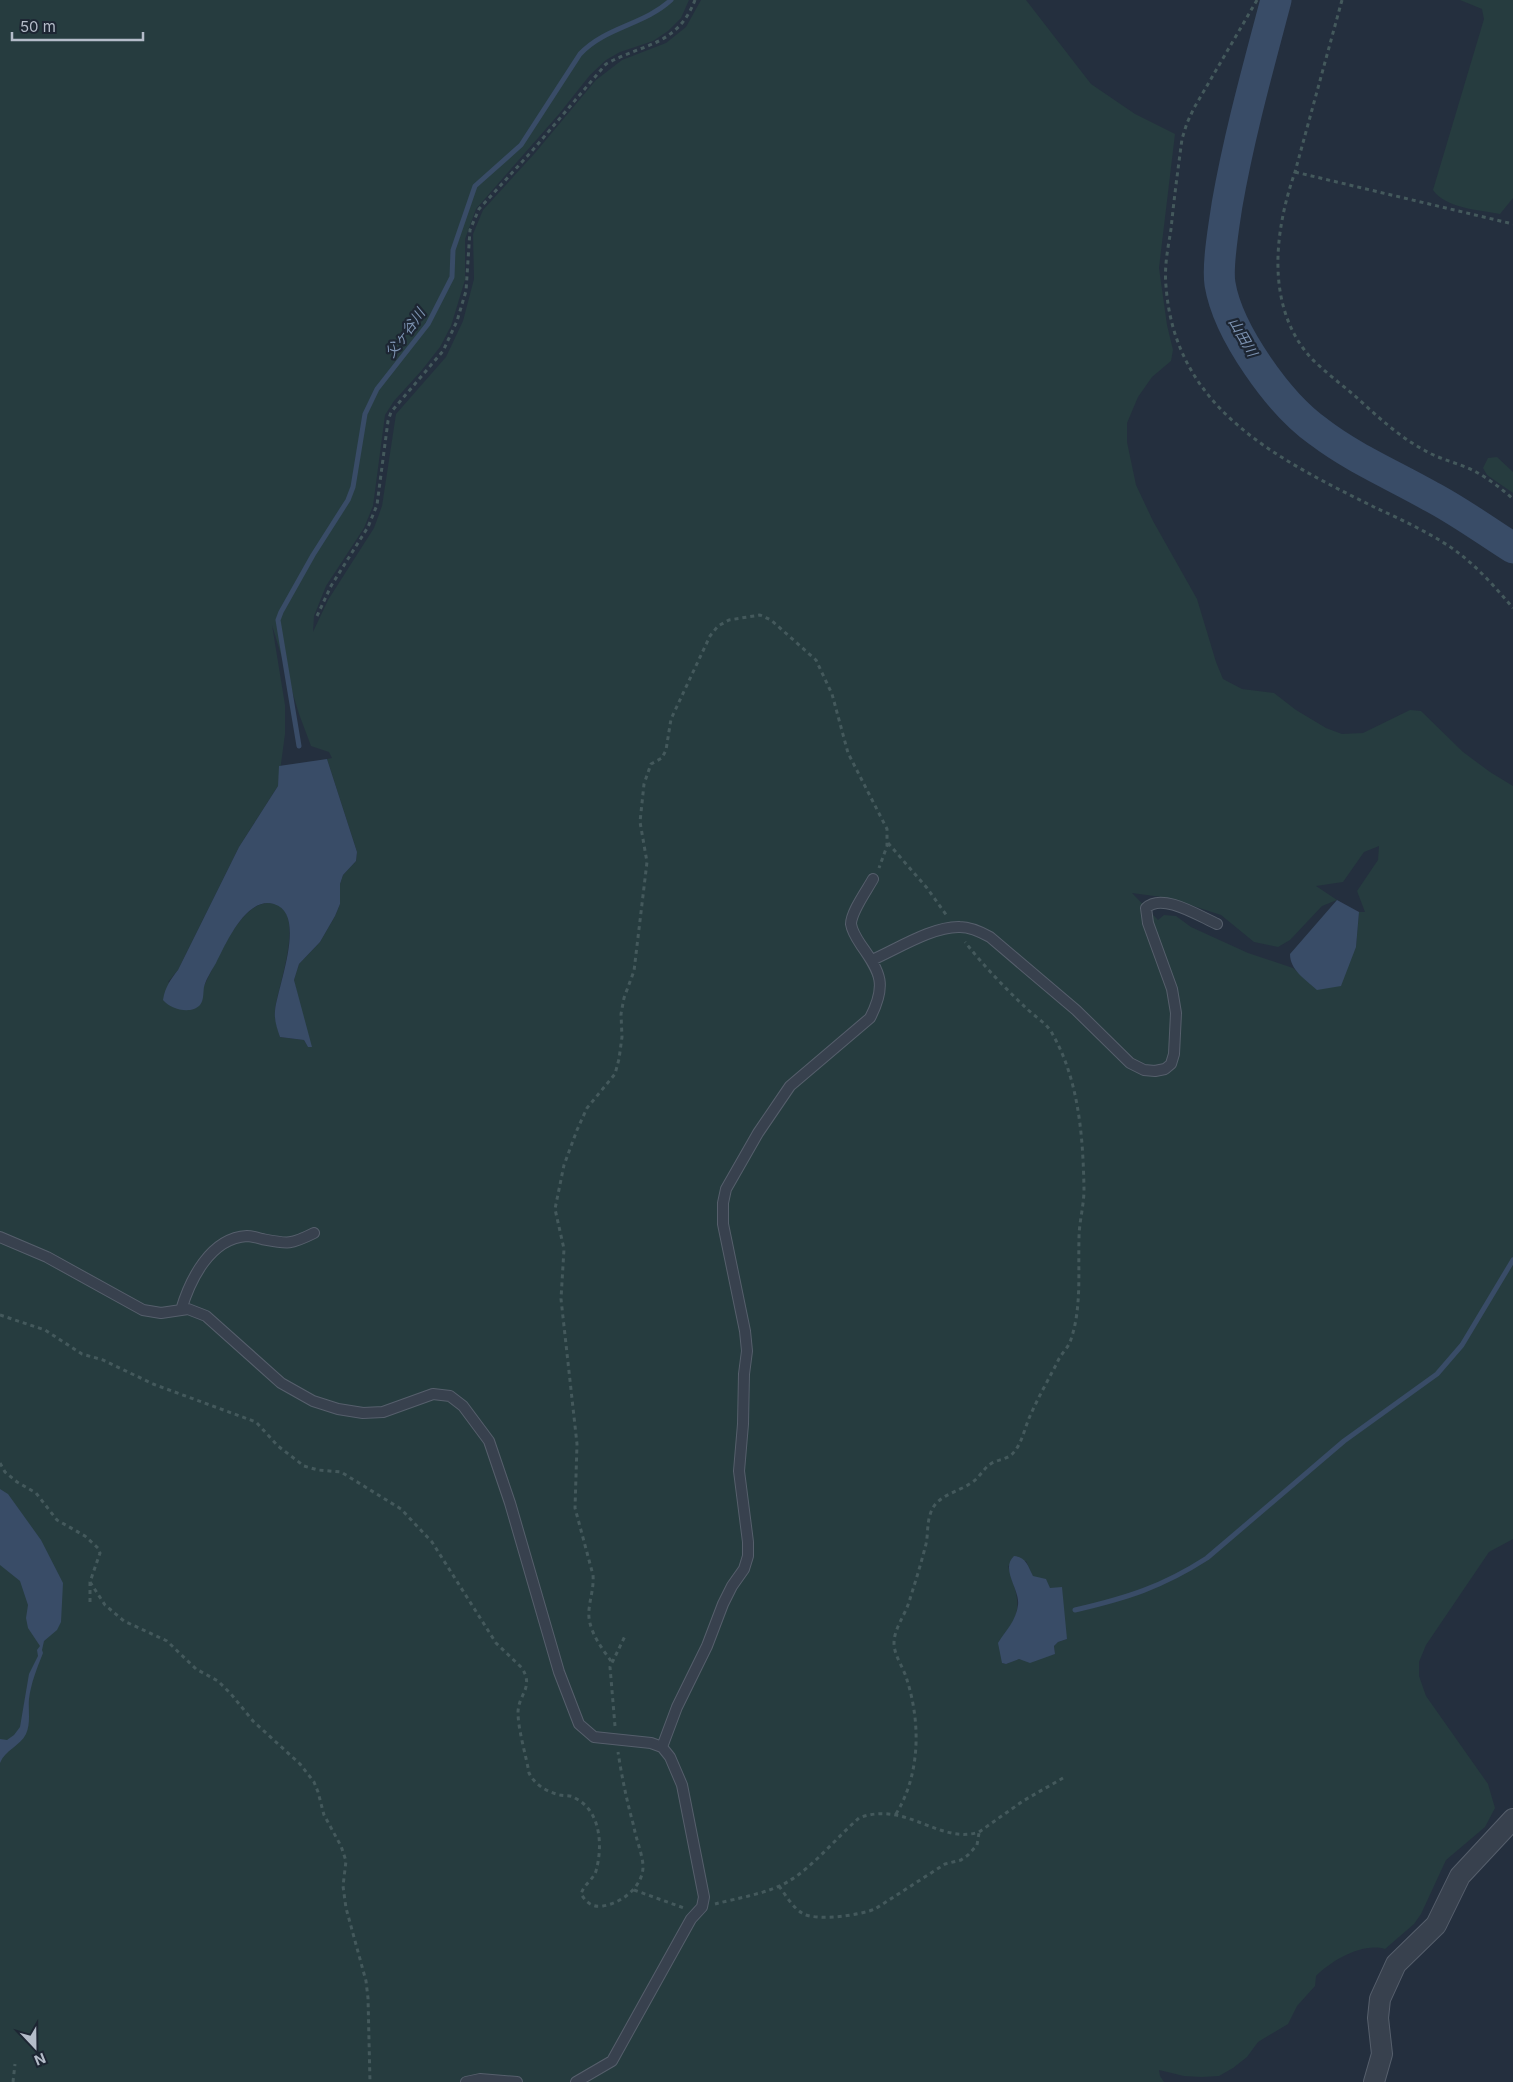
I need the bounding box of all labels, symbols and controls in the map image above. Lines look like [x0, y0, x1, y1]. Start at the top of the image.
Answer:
scale bar [12, 10, 144, 42]
text: 50 m [20, 17, 56, 36]
water label: 父ヶ谷川 [381, 303, 429, 360]
water label: 山田川 [1226, 314, 1262, 361]
north arrow [10, 2022, 60, 2072]
text: N [32, 2050, 48, 2069]

